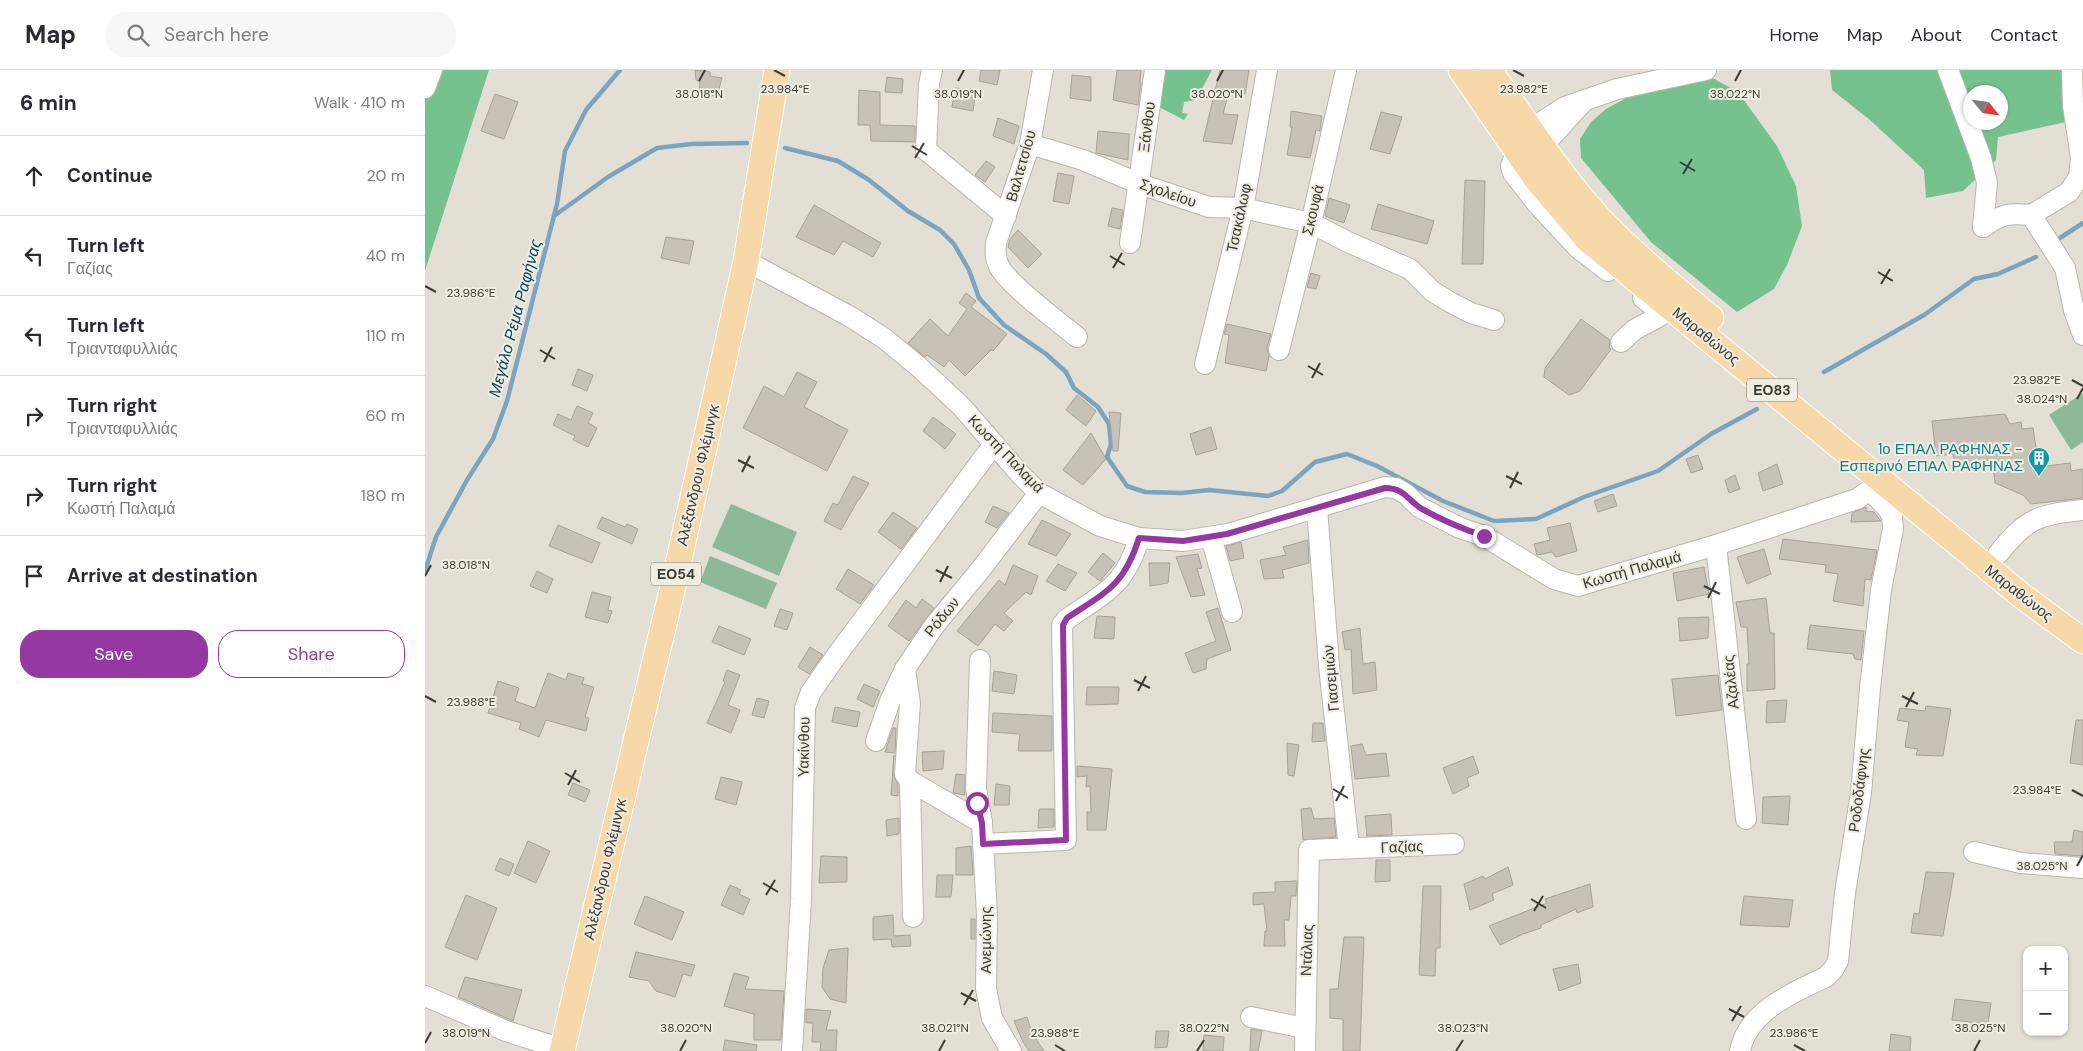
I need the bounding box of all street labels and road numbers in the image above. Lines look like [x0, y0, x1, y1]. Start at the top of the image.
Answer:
street label: Ξάνθου [1134, 101, 1160, 153]
street label: Βαλτετσίου [1001, 128, 1041, 204]
street label: Σχολείου [1137, 174, 1199, 212]
street label: Τσακάλωφ [1222, 181, 1256, 254]
street label: Σκουφά [1297, 182, 1329, 237]
street label: Μαραθώνος [1668, 303, 1744, 369]
road number: ΕΟ83 [1747, 378, 1797, 402]
street label: Αλέξανδρου Φλέμινγκ [672, 402, 724, 548]
street label: Κωστή Παλαμά [963, 410, 1049, 498]
street label: Κωστή Παλαμά [1580, 546, 1684, 594]
street label: Μαραθώνος [1981, 560, 2057, 626]
road number: ΕΟ54 [651, 562, 701, 586]
street label: Ρόδων [920, 593, 964, 641]
street label: Γιασεμιών [1318, 644, 1344, 712]
street label: Αζαλέας [1718, 654, 1744, 710]
street label: Υακίνθου [793, 717, 815, 777]
street label: Ροδοδάφνης [1844, 747, 1874, 833]
street label: Αλέξανδρου Φλέμινγκ [579, 796, 631, 942]
street label: Γαζίας [1380, 836, 1424, 858]
street label: Ανεμώνης [976, 906, 996, 974]
street label: Ντάλιας [1296, 924, 1318, 976]

